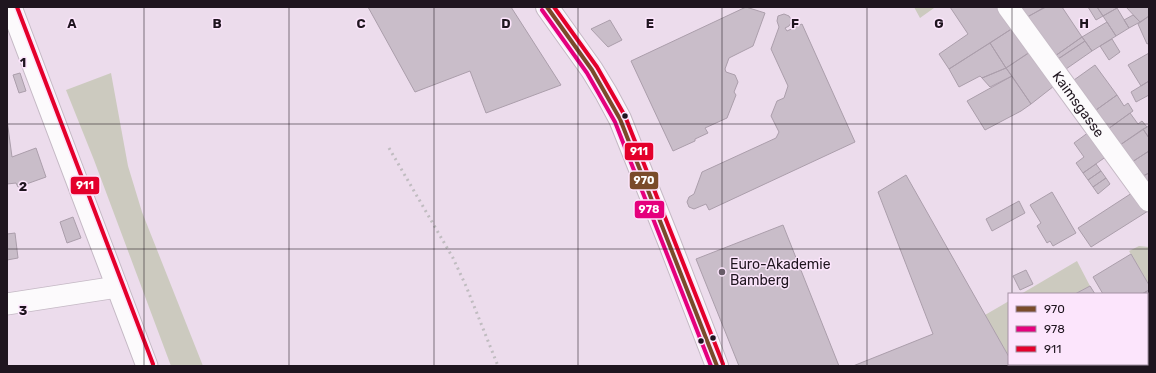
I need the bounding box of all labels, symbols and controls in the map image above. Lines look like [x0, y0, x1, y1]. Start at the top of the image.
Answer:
text: A [67, 16, 77, 31]
text: B [212, 16, 222, 31]
text: C [356, 16, 366, 31]
text: D [501, 16, 511, 31]
text: E [646, 16, 654, 31]
text: F [791, 16, 799, 31]
text: G [934, 16, 944, 31]
text: H [1079, 16, 1089, 31]
text: 1 [20, 55, 26, 70]
street label: Kaimsgasse [1049, 68, 1108, 141]
unlabelled marker [620, 111, 630, 121]
line badge: 911 [624, 142, 654, 161]
text: 911 [630, 145, 648, 158]
line badge: 970 [629, 171, 659, 190]
text: 970 [634, 174, 654, 187]
line badge: 911 [70, 176, 100, 195]
text: 2 [19, 179, 27, 194]
text: 911 [76, 179, 94, 192]
line badge: 978 [634, 200, 665, 219]
text: 978 [639, 203, 659, 216]
place label: Euro-Akademie Bamberg [730, 256, 831, 289]
marker: Euro-Akademie Bamberg [717, 267, 727, 277]
legend [1008, 293, 1148, 365]
text: 970 [1044, 302, 1065, 316]
text: 3 [19, 303, 28, 318]
text: 978 [1044, 322, 1065, 336]
unlabelled marker [708, 333, 718, 343]
unlabelled marker [696, 336, 706, 346]
text: 911 [1044, 342, 1061, 356]

